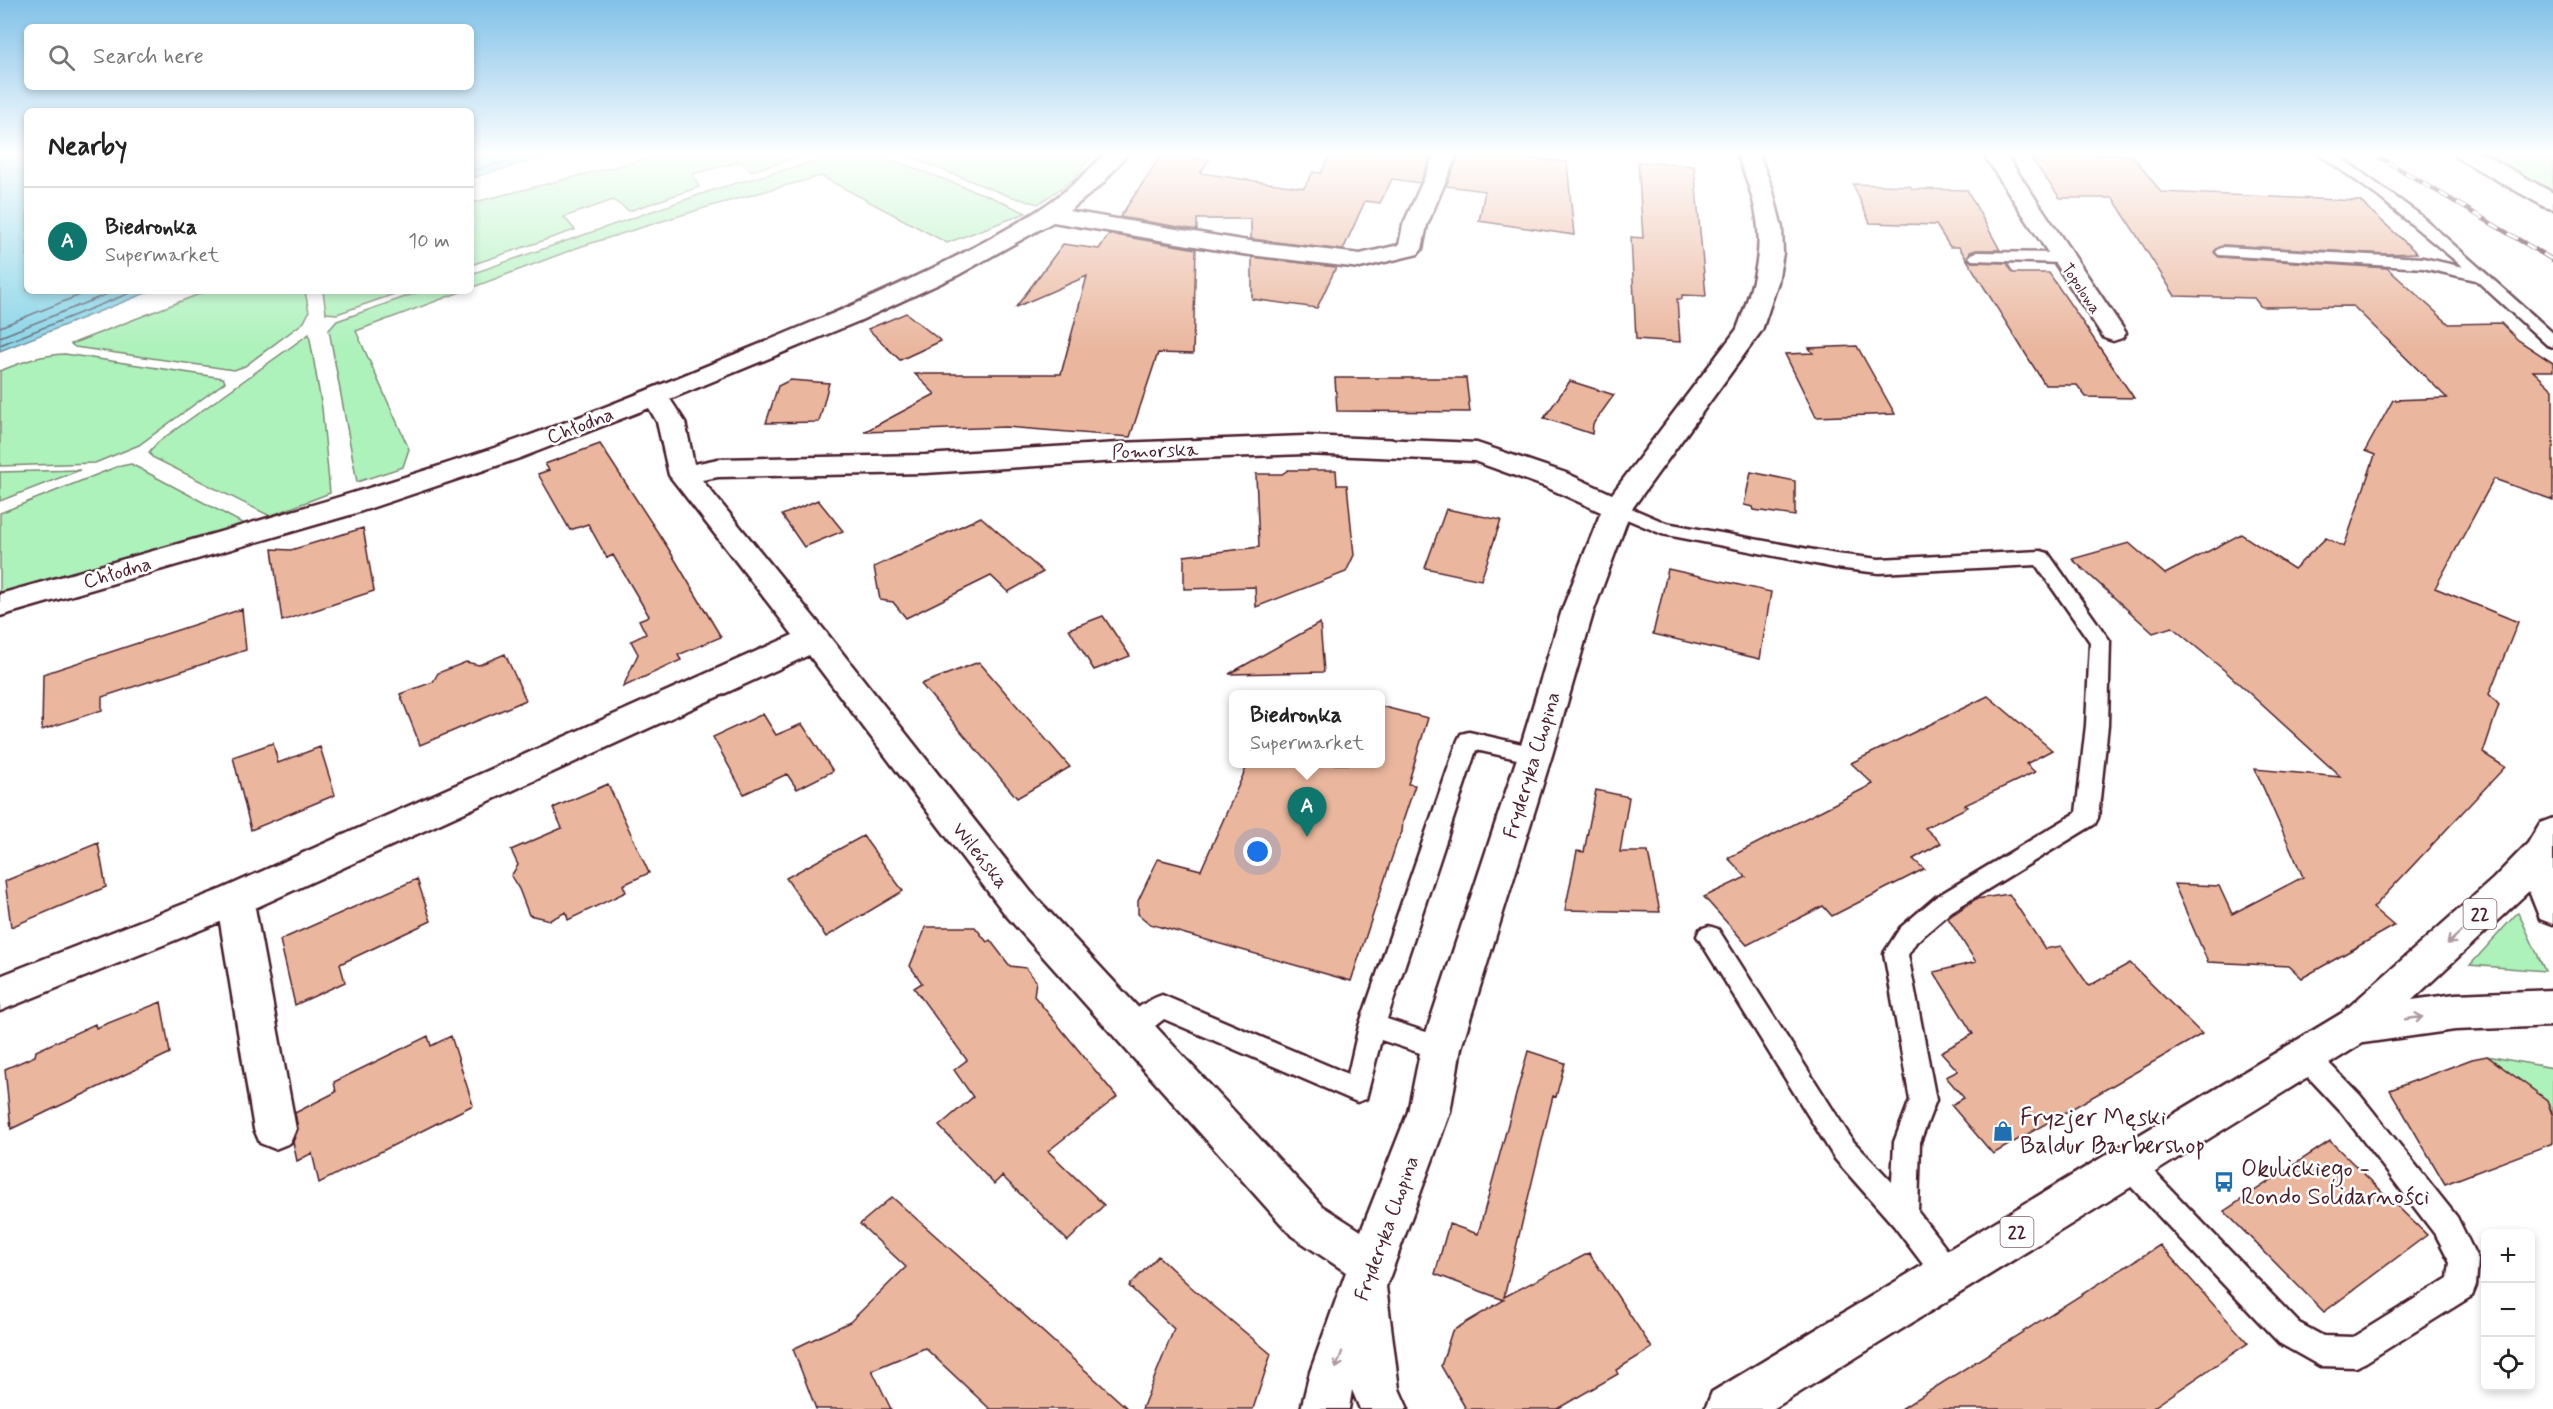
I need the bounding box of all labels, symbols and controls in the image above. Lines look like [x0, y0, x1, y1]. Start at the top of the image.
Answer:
search box [24, 24, 474, 90]
icon: search [45, 41, 78, 74]
text: Search here [93, 43, 204, 71]
text: Nearby [48, 130, 127, 164]
text: Biedronka [105, 214, 197, 242]
text: A [61, 228, 74, 255]
text: 10 m [408, 228, 450, 255]
text: Supermarket [105, 242, 219, 269]
street label: Topolowa [2056, 259, 2105, 318]
street label: Chłodna [543, 401, 618, 451]
street label: Pomorska [1111, 436, 1200, 467]
street label: Chłodna [80, 551, 155, 596]
street label: Fryderyka Chopina [1497, 689, 1568, 842]
popup [1229, 690, 1385, 768]
text: Biedronka [1250, 702, 1342, 730]
text: Supermarket [1250, 730, 1364, 757]
pin: A [1288, 788, 1326, 837]
street label: Wileńska [945, 817, 1014, 895]
your location [1243, 837, 1272, 866]
road number: 22 [2464, 899, 2496, 929]
one-way arrow [2447, 931, 2462, 945]
one-way arrow [2403, 1012, 2423, 1023]
place label: Fryzjer Męski Baldur Barbershop [2020, 1103, 2205, 1162]
shop icon: Fryzjer Męski Baldur Barbershop [1991, 1119, 2015, 1143]
street label: Fryderyka Chopina [1349, 1152, 1426, 1305]
place label: Okulickiego - Rondo Solidarności [2241, 1154, 2430, 1213]
bus stop icon: Okulickiego - Rondo Solidarności [2212, 1170, 2236, 1194]
road number: 22 [2000, 1217, 2034, 1247]
map controls [2481, 1229, 2535, 1391]
button: + [2481, 1229, 2535, 1283]
button: − [2481, 1283, 2535, 1337]
button: locate [2481, 1337, 2535, 1391]
one-way arrow [1332, 1350, 1343, 1369]

